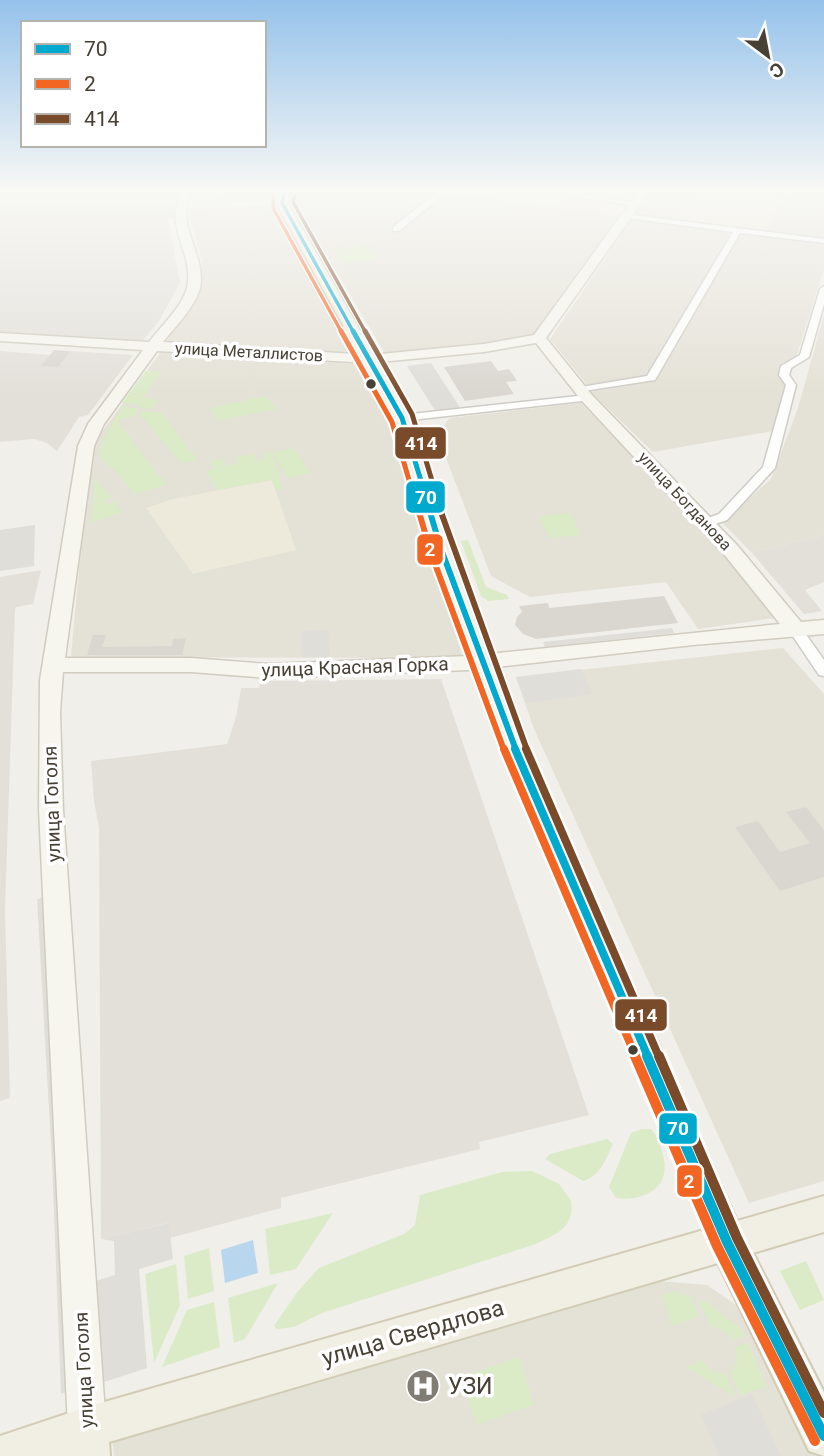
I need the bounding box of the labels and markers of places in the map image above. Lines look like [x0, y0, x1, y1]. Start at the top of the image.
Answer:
unlabelled marker [364, 377, 378, 391]
unlabelled marker [626, 1043, 640, 1057]
hospital icon: УЗИ [404, 1367, 442, 1405]
place label: УЗИ [448, 1373, 493, 1400]

